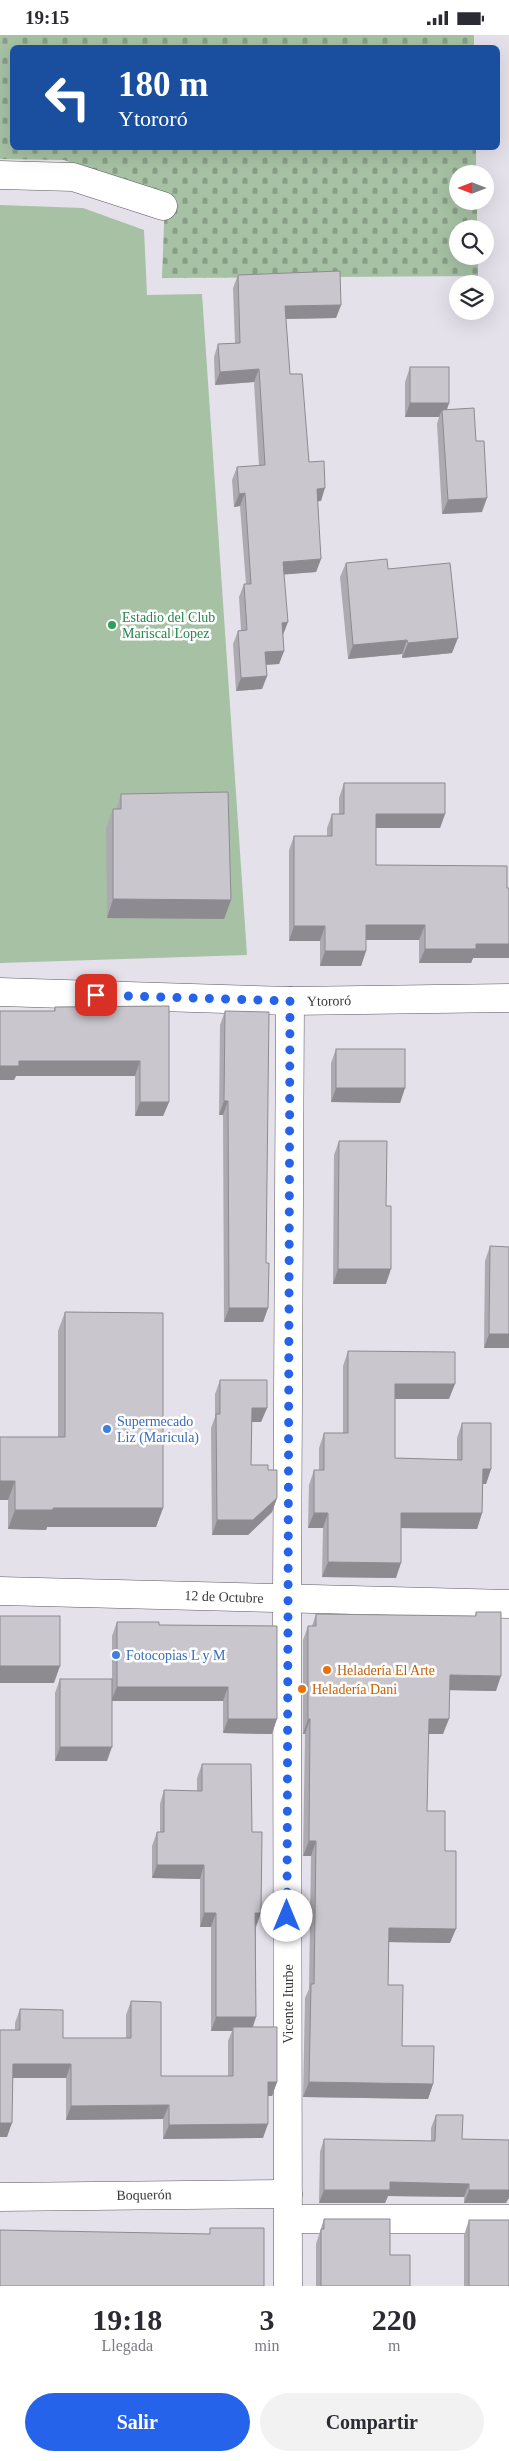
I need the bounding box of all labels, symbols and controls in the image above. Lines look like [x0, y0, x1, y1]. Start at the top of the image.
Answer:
text: 19:15 [25, 7, 69, 28]
icon: left [35, 65, 100, 130]
text: 180 m [118, 65, 208, 104]
text: Ytororó [118, 106, 188, 131]
north arrow [449, 165, 494, 210]
map controls [449, 165, 494, 320]
button: search [449, 220, 494, 265]
button: layers [449, 275, 494, 320]
place label: Estadio del Club Mariscal Lopez [122, 610, 215, 641]
marker: Estadio del Club Mariscal Lopez [106, 619, 118, 631]
pin [75, 974, 117, 1016]
icon: arrive [82, 981, 110, 1009]
street label: Ytororó [307, 993, 351, 1009]
place label: Supermecado Liz (Maricula) [117, 1414, 199, 1446]
marker: Supermecado Liz (Maricula) [101, 1423, 113, 1435]
street label: 12 de Octubre [184, 1588, 264, 1606]
place label: Fotocopias L y M [126, 1648, 226, 1663]
marker: Fotocopias L y M [110, 1649, 122, 1661]
place label: Heladería El Arte [337, 1663, 435, 1678]
marker: Heladería El Arte [321, 1664, 333, 1676]
place label: Heladería Dani [312, 1682, 397, 1697]
marker: Heladería Dani [296, 1683, 308, 1695]
position arrow [260, 1889, 312, 1941]
street label: Vicente Iturbe [281, 1964, 296, 2044]
street label: Boquerón [116, 2187, 172, 2203]
text: 19:18 [92, 2303, 162, 2336]
text: 3 [259, 2303, 274, 2336]
text: 220 [372, 2303, 417, 2336]
text: Llegada [102, 2337, 153, 2354]
text: min [255, 2337, 279, 2354]
text: m [388, 2337, 400, 2354]
button: Salir [25, 2393, 250, 2451]
button: Compartir [260, 2393, 484, 2451]

